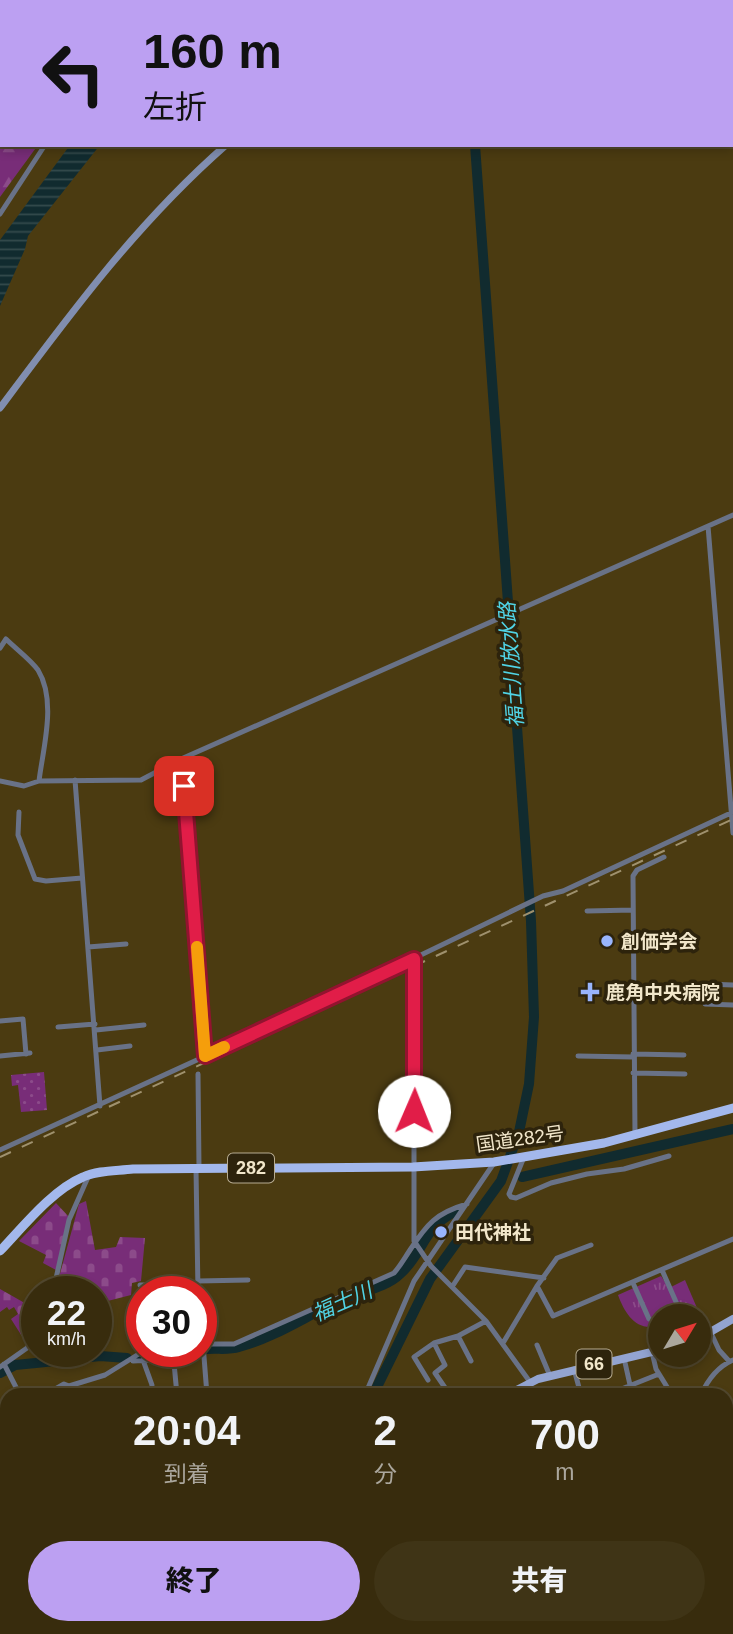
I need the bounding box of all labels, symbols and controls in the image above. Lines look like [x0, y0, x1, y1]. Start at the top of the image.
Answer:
text: 160 m [143, 24, 282, 78]
icon: left [28, 28, 119, 119]
text: 左折 [143, 89, 207, 125]
water label: 福士川放水路 [495, 599, 527, 729]
pin [154, 756, 214, 816]
icon: arrive [165, 767, 203, 805]
place label: 創価学会 [621, 931, 697, 952]
marker: 創価学会 [599, 933, 615, 949]
marker: 鹿角中央病院 [580, 982, 600, 1002]
place label: 鹿角中央病院 [606, 982, 720, 1003]
position arrow [377, 1074, 451, 1148]
street label: 国道282号 [475, 1122, 565, 1156]
road number: 282 [228, 1154, 274, 1182]
place label: 田代神社 [455, 1222, 531, 1243]
marker: 田代神社 [433, 1224, 449, 1240]
speed limit sign: 30 [126, 1276, 217, 1367]
water label: 福士川 [309, 1278, 377, 1325]
text: 22 [47, 1293, 86, 1332]
north arrow [648, 1304, 710, 1367]
map controls [648, 1304, 711, 1367]
text: km/h [47, 1329, 86, 1349]
road number: 66 [576, 1350, 612, 1378]
text: 20:04 [133, 1407, 240, 1454]
text: 2 [373, 1407, 397, 1454]
text: 700 [530, 1411, 600, 1458]
text: m [555, 1459, 575, 1485]
text: 到着 [164, 1461, 210, 1487]
text: 分 [374, 1461, 397, 1487]
button: 終了 [28, 1541, 360, 1621]
button: 共有 [374, 1541, 705, 1621]

